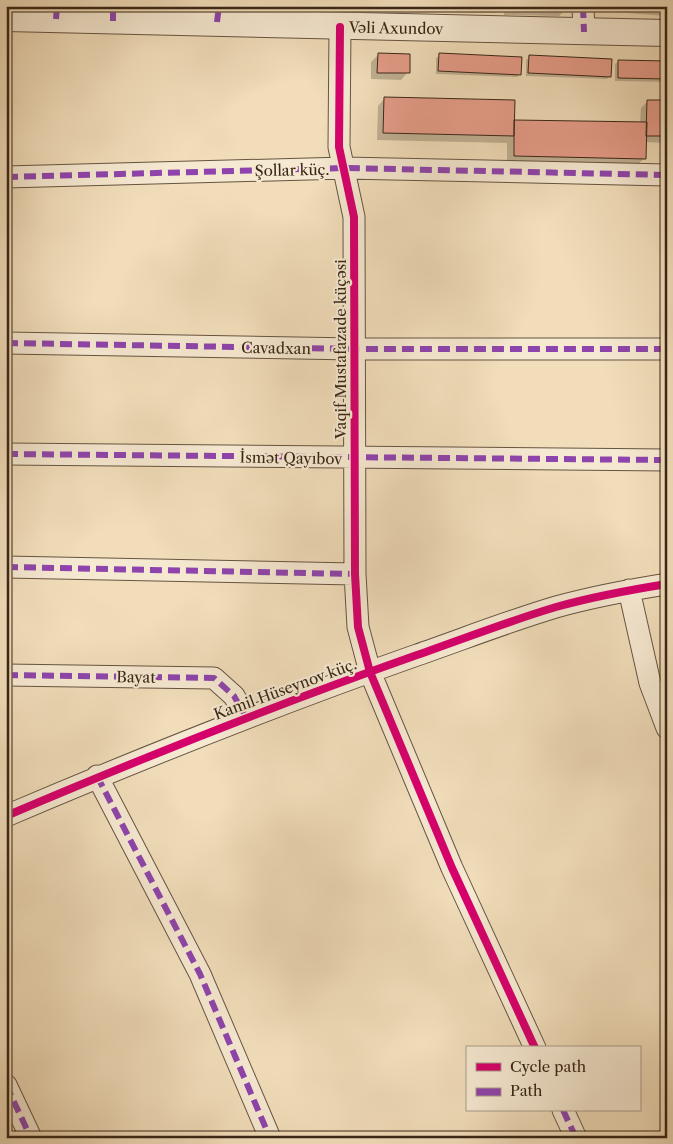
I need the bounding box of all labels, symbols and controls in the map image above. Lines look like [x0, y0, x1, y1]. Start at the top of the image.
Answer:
street label: Vəli Axundov [348, 18, 444, 38]
street label: Şollar küç. [255, 160, 330, 180]
street label: Vaqif Mustafazade küçəsi [331, 259, 350, 440]
street label: Cavadxan [241, 338, 312, 358]
street label: İsmət Qayıbov [240, 448, 343, 468]
street label: Kamil Hüseynov küç. [211, 654, 359, 724]
street label: Bayat [116, 667, 156, 687]
legend [466, 1046, 640, 1112]
text: Cycle path [510, 1057, 587, 1076]
text: Path [510, 1081, 543, 1100]

